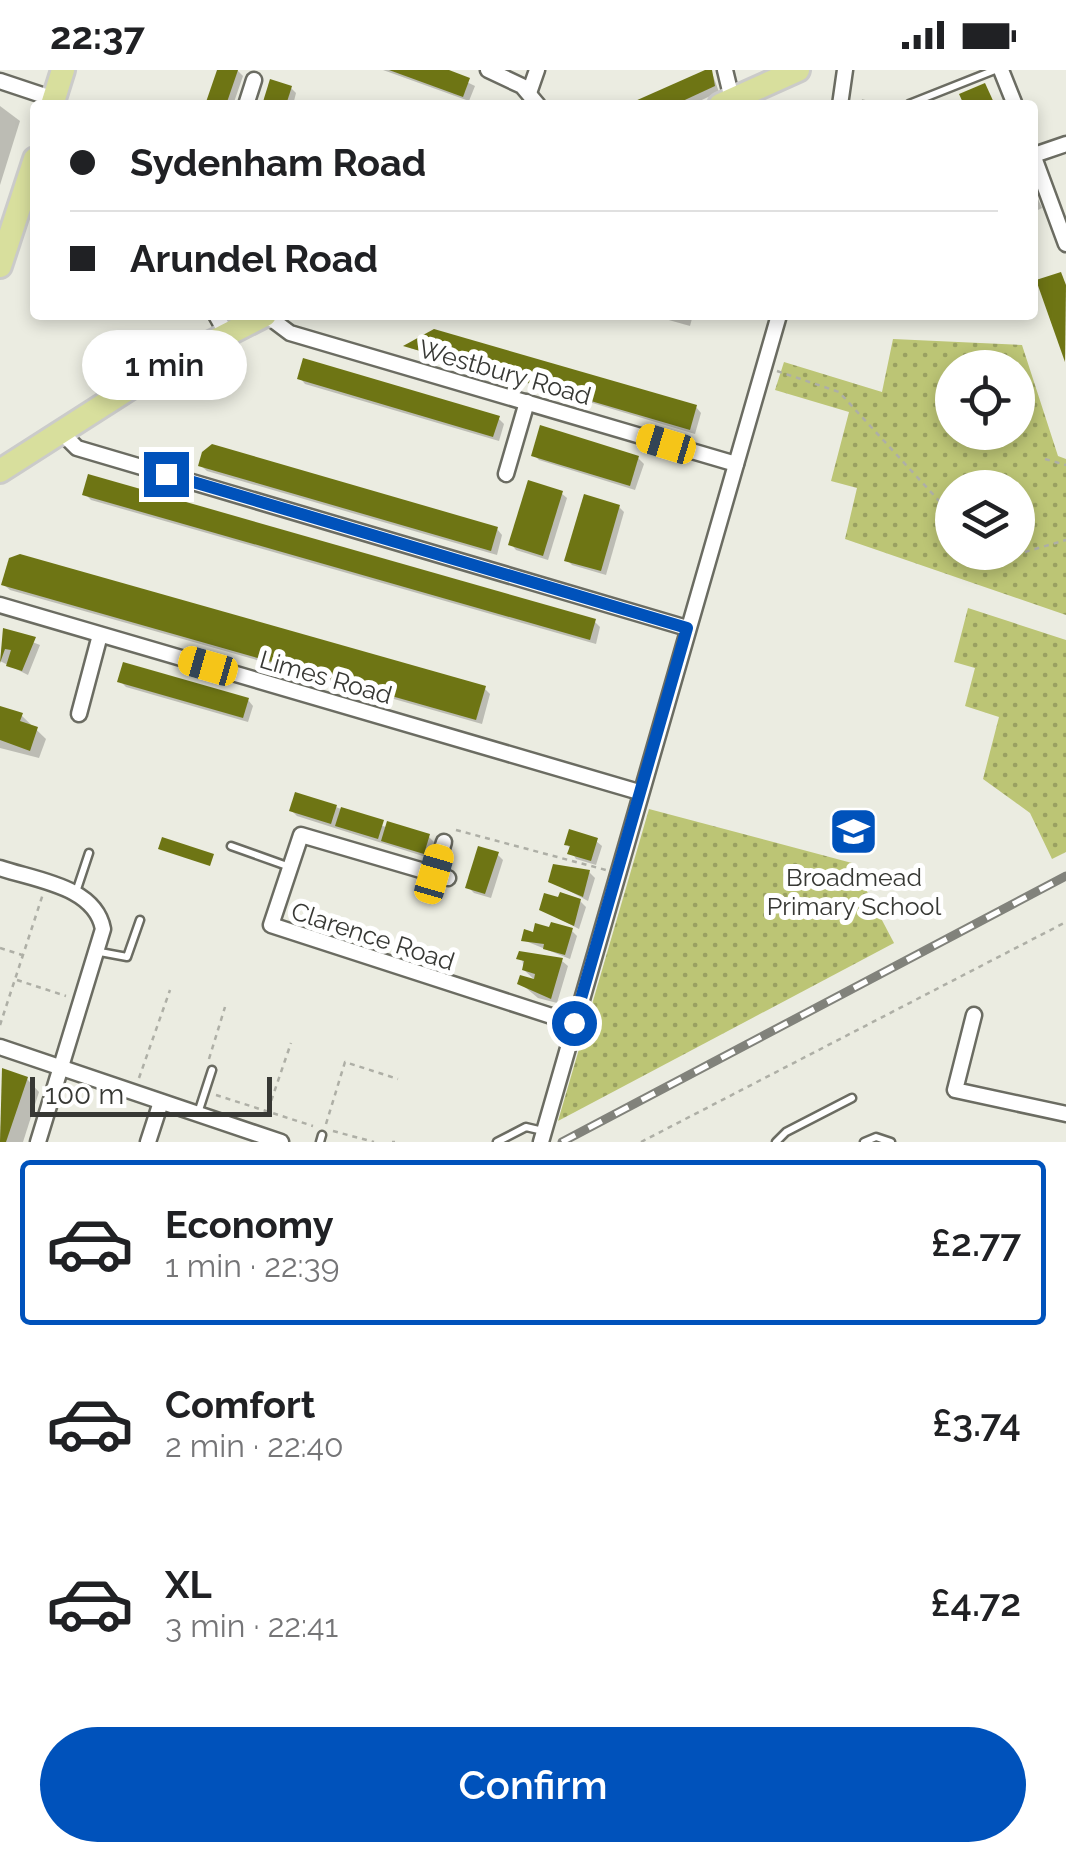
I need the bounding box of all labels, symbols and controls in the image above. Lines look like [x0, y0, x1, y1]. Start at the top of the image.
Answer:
text: 22:37 [50, 13, 145, 58]
text: Sydenham Road [130, 140, 426, 185]
text: Arundel Road [130, 236, 378, 281]
callout: 1 min [84, 329, 248, 399]
street label: Westbury Road [415, 333, 595, 411]
text: 1 min [125, 346, 204, 383]
map controls [935, 350, 1035, 570]
button: locate [935, 350, 1035, 450]
car [633, 421, 699, 467]
route end [144, 452, 189, 497]
button: layers [935, 470, 1035, 570]
car [175, 643, 241, 689]
street label: Limes Road [256, 644, 396, 710]
school or university icon: Broadmead Primary School [828, 805, 880, 857]
car [411, 841, 457, 907]
place label: Broadmead Primary School [767, 862, 941, 921]
street label: Clarence Road [288, 895, 458, 977]
route start [552, 1001, 597, 1046]
scale bar [30, 1072, 272, 1116]
text: 100 m [45, 1078, 124, 1111]
icon: car [45, 1198, 135, 1288]
text: Economy [165, 1202, 334, 1247]
text: £2.77 [931, 1220, 1021, 1265]
text: 1 min · 22:39 [165, 1247, 339, 1284]
icon: car [45, 1378, 135, 1468]
text: Comfort [165, 1382, 315, 1427]
text: £3.74 [932, 1400, 1021, 1445]
text: 2 min · 22:40 [165, 1427, 344, 1464]
icon: car [45, 1558, 135, 1648]
text: XL [165, 1562, 212, 1607]
text: £4.72 [931, 1580, 1021, 1625]
text: 3 min · 22:41 [165, 1607, 338, 1644]
button: Confirm [40, 1727, 1026, 1842]

